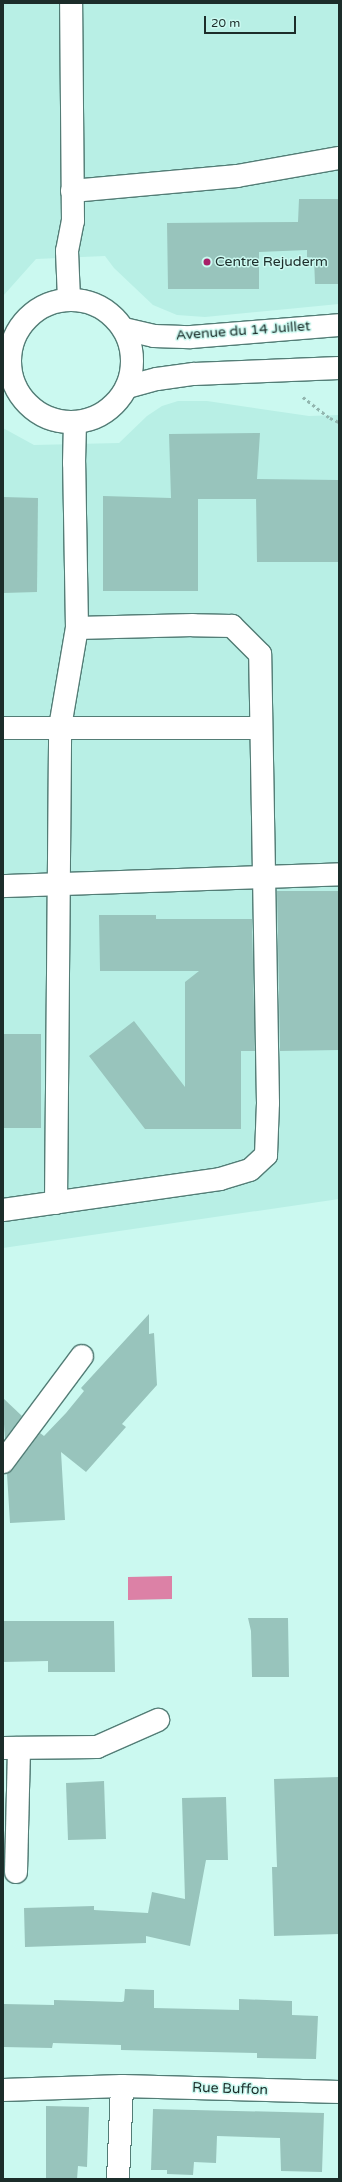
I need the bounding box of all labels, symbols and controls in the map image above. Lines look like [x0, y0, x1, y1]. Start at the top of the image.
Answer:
scale bar [206, 8, 298, 34]
text: 20 m [211, 16, 240, 30]
place label: Centre Rejuderm [215, 254, 328, 270]
marker: Centre Rejuderm [202, 257, 212, 267]
street label: Avenue du 14 Juillet [175, 318, 311, 344]
street label: Rue Buffon [192, 2079, 268, 2099]

